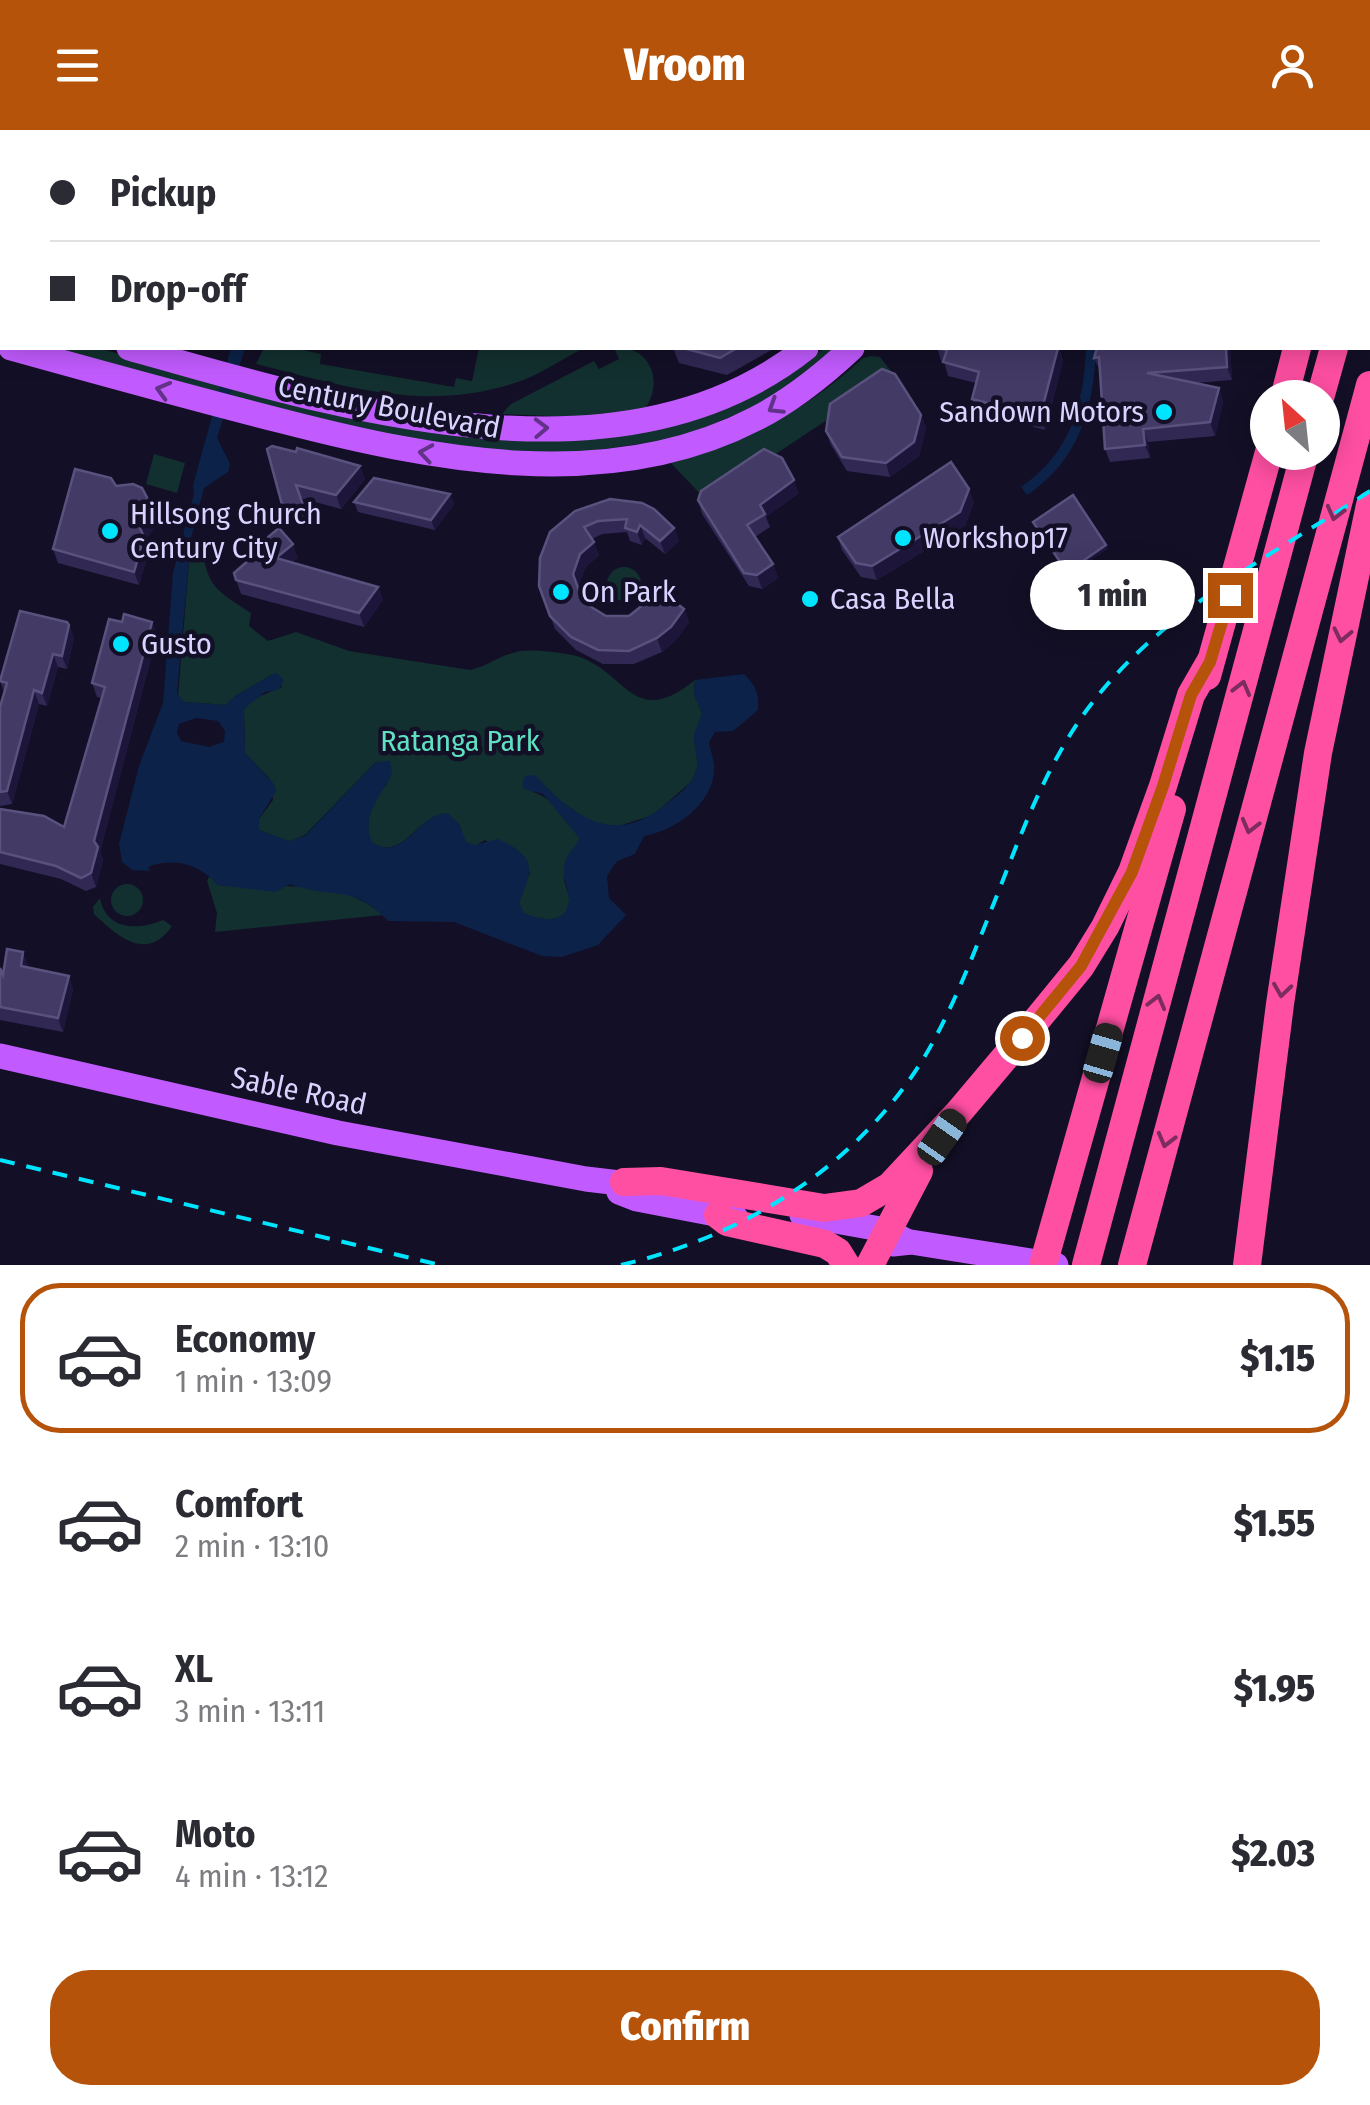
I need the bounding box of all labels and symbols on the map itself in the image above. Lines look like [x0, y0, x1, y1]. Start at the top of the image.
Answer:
street label: Century Boulevard [275, 368, 503, 446]
north arrow [1250, 380, 1340, 470]
one-way arrow [155, 381, 172, 402]
place label: Sandown Motors [939, 394, 1144, 430]
one-way arrow [768, 395, 786, 414]
marker: Sandown Motors [1153, 401, 1175, 423]
one-way arrow [534, 418, 550, 439]
one-way arrow [418, 443, 434, 464]
place label: Hillsong Church Century City [130, 496, 322, 566]
one-way arrow [1326, 504, 1347, 521]
marker: Hillsong Church Century City [99, 520, 121, 542]
place label: Workshop17 [923, 520, 1068, 556]
marker: Workshop17 [892, 527, 914, 549]
callout: 1 min [1030, 560, 1195, 630]
route end [1208, 573, 1253, 618]
place label: On Park [581, 574, 676, 610]
marker: On Park [550, 581, 572, 603]
place label: Casa Bella [830, 581, 955, 617]
marker: Casa Bella [799, 588, 821, 610]
place label: Gusto [141, 626, 212, 662]
one-way arrow [1333, 626, 1354, 643]
marker: Gusto [110, 633, 132, 655]
one-way arrow [1230, 680, 1251, 697]
park label: Ratanga Park [380, 723, 540, 759]
one-way arrow [1241, 817, 1262, 835]
one-way arrow [1273, 982, 1294, 999]
one-way arrow [1145, 994, 1166, 1011]
route start [1000, 1016, 1045, 1061]
car [1080, 1020, 1126, 1086]
street label: Sable Road [228, 1059, 370, 1123]
car [913, 1104, 971, 1170]
one-way arrow [1156, 1131, 1177, 1148]

